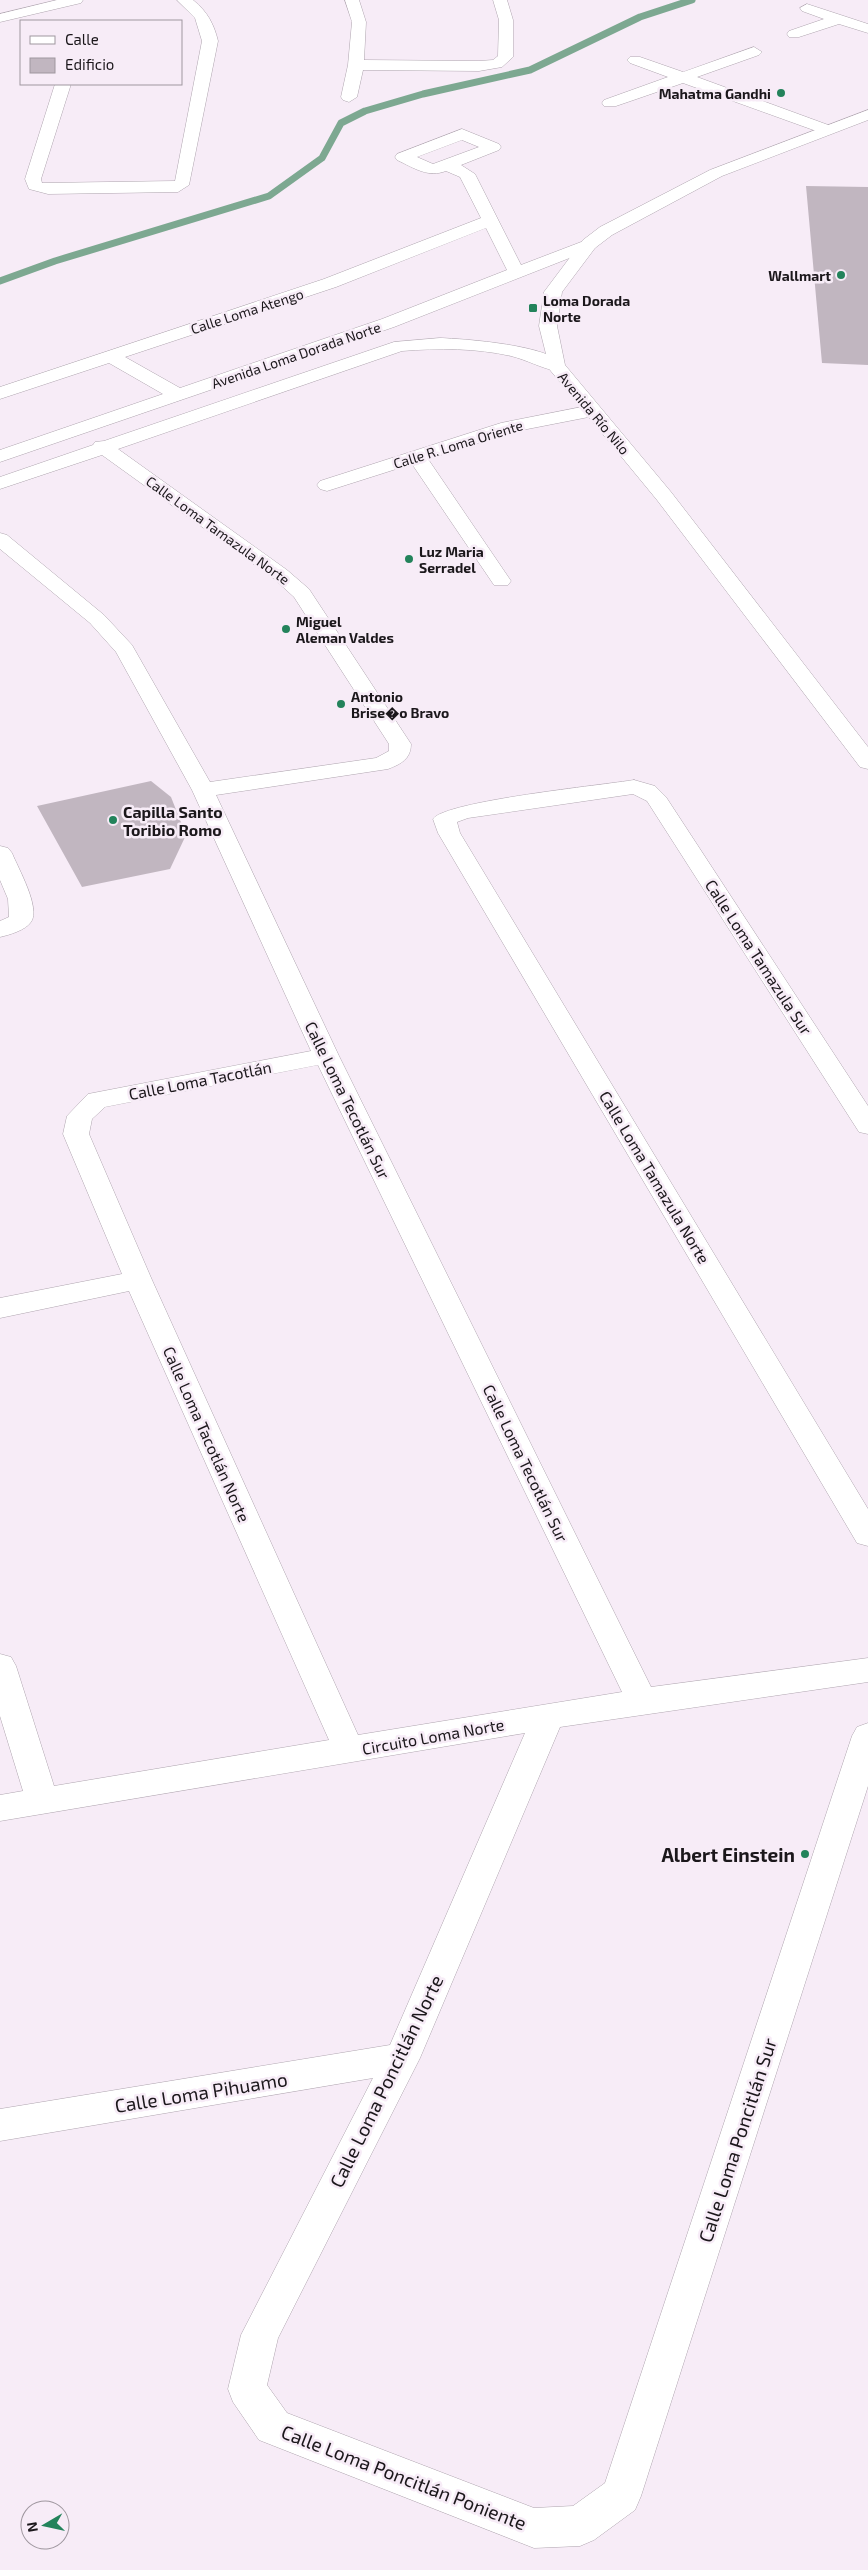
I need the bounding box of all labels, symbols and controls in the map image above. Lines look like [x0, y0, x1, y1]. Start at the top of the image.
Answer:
legend [20, 20, 182, 85]
text: Calle [65, 30, 99, 48]
text: Edificio [65, 55, 114, 73]
place label: Mahatma Gandhi [659, 85, 771, 102]
marker: Mahatma Gandhi [775, 87, 787, 99]
place label: Wallmart [768, 267, 831, 284]
marker: Wallmart [835, 269, 847, 281]
street label: Calle Loma Atengo [188, 285, 306, 337]
place label: Loma Dorada Norte [543, 292, 630, 325]
marker: Loma Dorada Norte [527, 302, 539, 314]
street label: Avenida Loma Dorada Norte [209, 318, 383, 392]
street label: Avenida Río Nilo [555, 368, 633, 458]
street label: Calle R. Loma Oriente [391, 416, 525, 472]
street label: Calle Loma Tamazula Norte [143, 472, 293, 588]
place label: Luz Maria Serradel [419, 543, 484, 576]
marker: Luz Maria Serradel [403, 553, 415, 565]
place label: Miguel Aleman Valdes [296, 613, 394, 646]
marker: Miguel Aleman Valdes [280, 623, 292, 635]
place label: Antonio Brise�o Bravo [351, 688, 449, 721]
marker: Antonio Brise�o Bravo [335, 698, 347, 710]
place label: Capilla Santo Toribio Romo [123, 802, 223, 839]
marker: Capilla Santo Toribio Romo [107, 814, 119, 826]
street label: Calle Loma Tamazula Sur [702, 876, 817, 1039]
street label: Calle Loma Tecotlán Sur [302, 1018, 395, 1182]
street label: Calle Loma Tacotlán [127, 1057, 273, 1103]
street label: Calle Loma Tamazula Norte [596, 1087, 714, 1267]
street label: Calle Loma Tacotlán Norte [160, 1343, 254, 1525]
street label: Calle Loma Tecotlán Sur [480, 1381, 573, 1545]
street label: Circuito Loma Norte [360, 1714, 506, 1758]
place label: Albert Einstein [661, 1843, 795, 1866]
marker: Albert Einstein [799, 1848, 811, 1860]
street label: Calle Loma Poncitlán Norte [324, 1971, 448, 2191]
street label: Calle Loma Poncitlán Sur [693, 2035, 781, 2245]
street label: Calle Loma Pihuamo [113, 2067, 289, 2117]
street label: Calle Loma Poncitlán Poniente [278, 2420, 530, 2534]
north arrow [20, 2500, 70, 2550]
text: N [22, 2521, 41, 2533]

